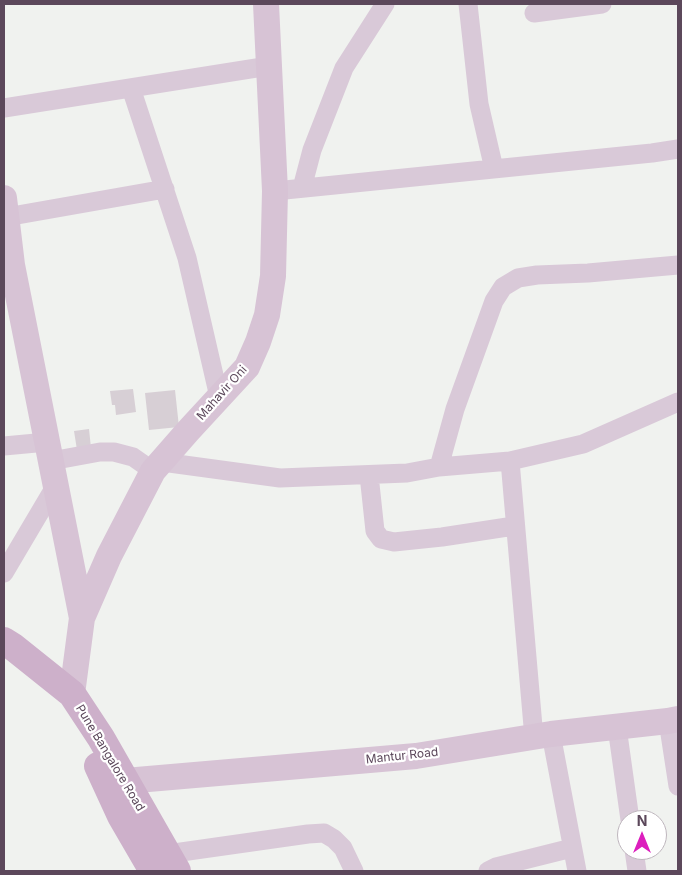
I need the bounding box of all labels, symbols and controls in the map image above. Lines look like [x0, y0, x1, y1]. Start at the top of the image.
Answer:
street label: Mahavir Oni [194, 363, 250, 423]
street label: Pune Bangalore Road [72, 702, 148, 814]
street label: Mantur Road [365, 745, 439, 767]
north arrow [617, 810, 667, 860]
text: N [637, 812, 647, 829]

